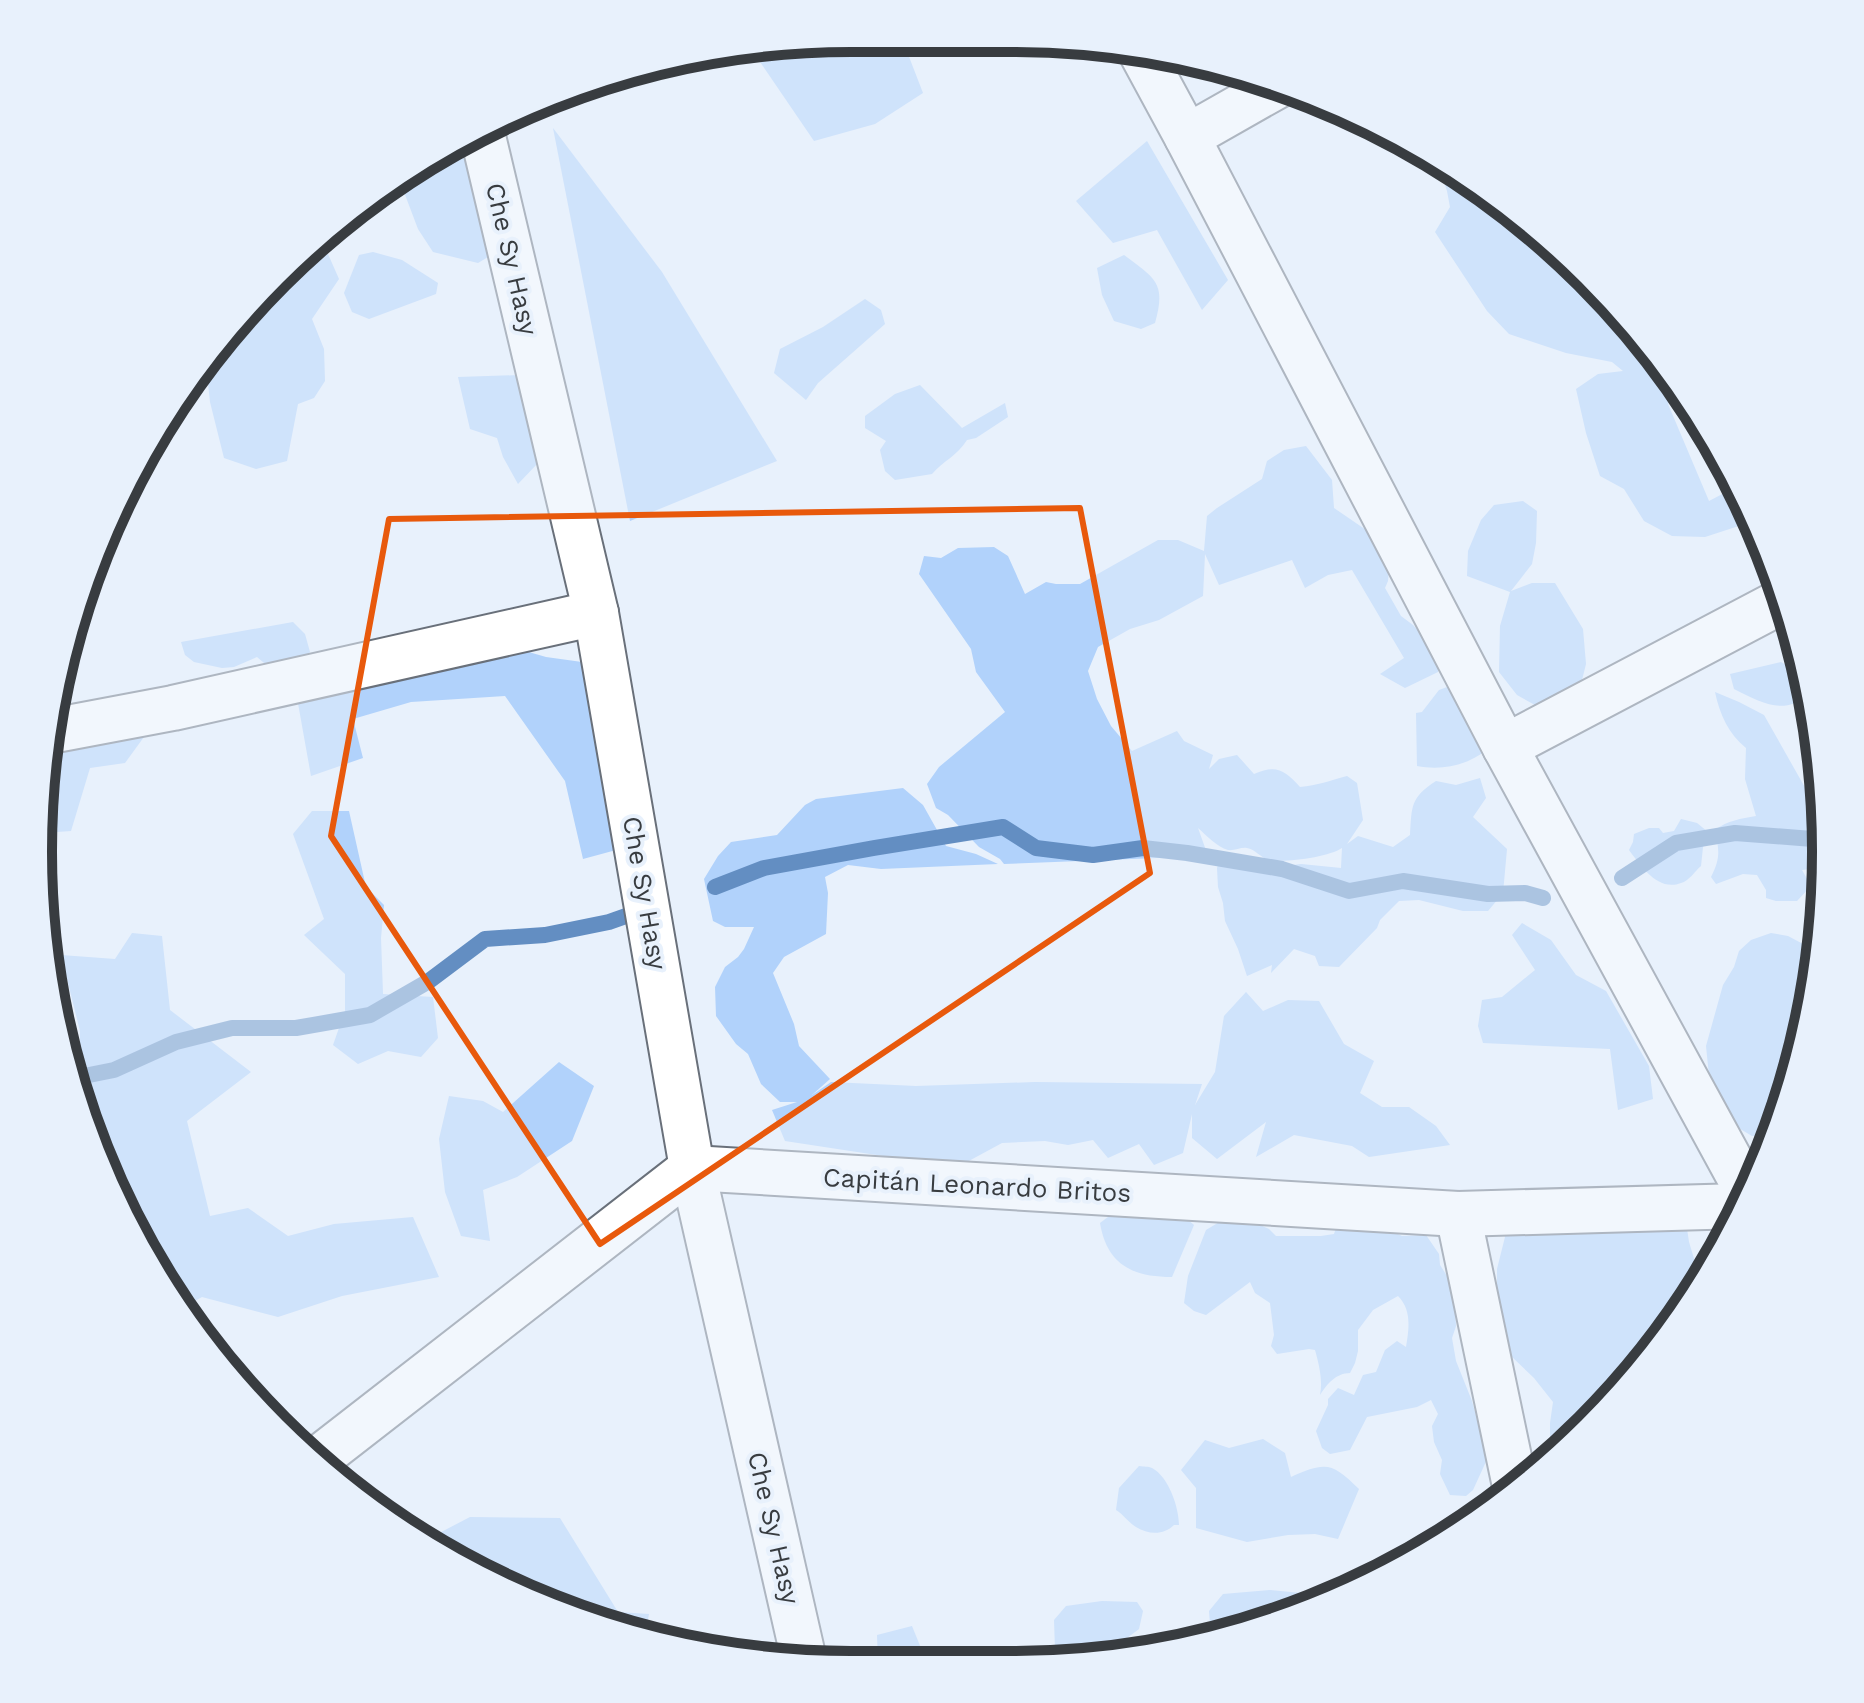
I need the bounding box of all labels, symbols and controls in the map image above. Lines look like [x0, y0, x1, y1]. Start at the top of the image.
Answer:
street label: Che Sy Hasy [480, 180, 544, 339]
street label: Che Sy Hasy [617, 814, 673, 973]
street label: Capitán Leonardo Britos [822, 1162, 1132, 1208]
street label: Che Sy Hasy [742, 1449, 806, 1608]

